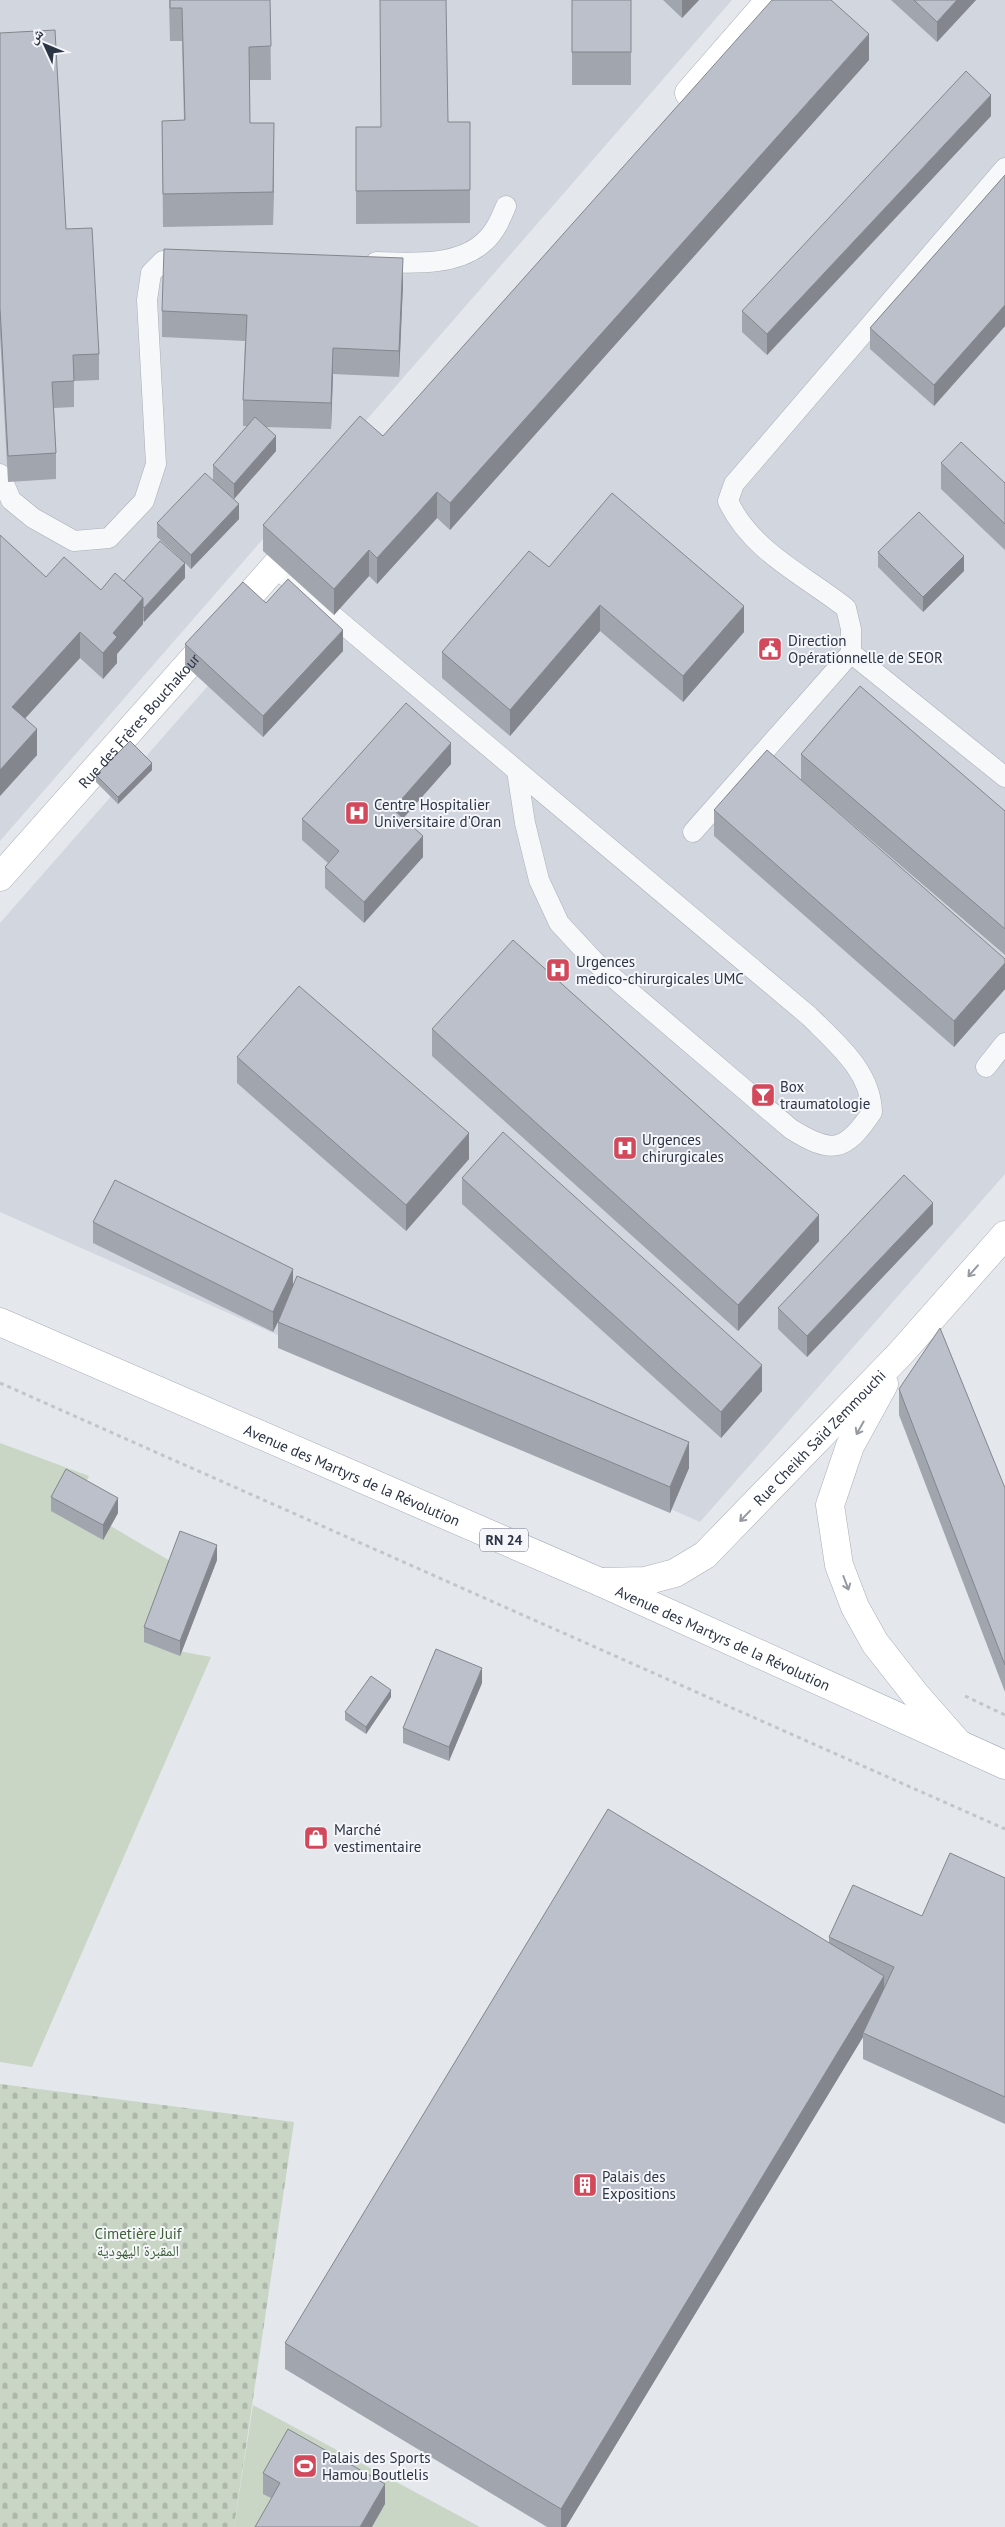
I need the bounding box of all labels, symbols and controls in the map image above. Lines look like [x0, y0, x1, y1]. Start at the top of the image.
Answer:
north arrow [20, 20, 70, 70]
text: ش [24, 24, 47, 48]
place label: Direction Opérationnelle de SEOR [788, 631, 943, 667]
public building icon: Direction Opérationnelle de SEOR [757, 636, 783, 662]
street label: Rue des Frères Bouchakour [74, 649, 203, 792]
place label: Centre Hospitalier Universitaire d'Oran [374, 795, 501, 831]
hospital icon: Centre Hospitalier Universitaire d'Oran [344, 800, 370, 826]
place label: Urgences medico-chirurgicales UMC [576, 952, 744, 988]
hospital icon: Urgences medico-chirurgicales UMC [545, 957, 571, 983]
place label: Box traumatologie [780, 1077, 870, 1113]
bar icon: Box traumatologie [750, 1082, 776, 1108]
place label: Urgences chirurgicales [642, 1130, 724, 1166]
hospital icon: Urgences chirurgicales [612, 1135, 638, 1161]
one-way arrow [967, 1265, 979, 1278]
street label: Rue Cheikh Saïd Zemmouchi [749, 1365, 889, 1509]
street label: Avenue des Martyrs de la Révolution [241, 1420, 463, 1530]
one-way arrow [855, 1420, 864, 1435]
one-way arrow [739, 1509, 751, 1522]
road number: RN 24 [480, 1528, 528, 1552]
one-way arrow [842, 1575, 851, 1590]
street label: Avenue des Martyrs de la Révolution [613, 1581, 833, 1694]
place label: Marché vestimentaire [334, 1820, 421, 1856]
shop icon: Marché vestimentaire [303, 1825, 329, 1851]
place label: Palais des Expositions [602, 2167, 676, 2203]
building icon: Palais des Expositions [572, 2172, 598, 2198]
park label: Cimetière Juif المقبرة اليهودية [94, 2224, 183, 2260]
place label: Palais des Sports Hamou Boutlelis [322, 2448, 431, 2484]
sports icon: Palais des Sports Hamou Boutlelis [292, 2453, 318, 2479]

